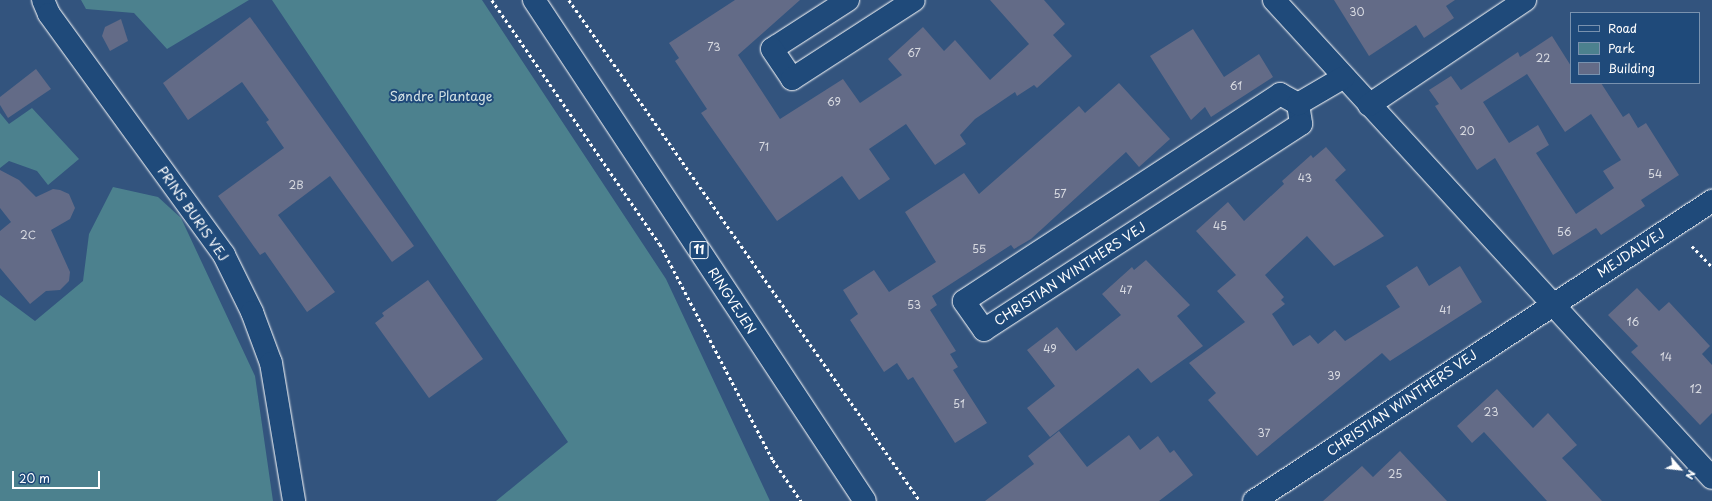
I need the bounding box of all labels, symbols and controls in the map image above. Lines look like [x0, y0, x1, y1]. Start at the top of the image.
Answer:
house number: 30 [1349, 5, 1365, 19]
legend [1570, 12, 1700, 84]
text: Road [1608, 19, 1637, 37]
text: Park [1608, 39, 1635, 57]
house number: 73 [707, 40, 721, 54]
house number: 67 [907, 46, 921, 60]
house number: 22 [1536, 51, 1550, 65]
text: Building [1608, 59, 1655, 77]
house number: 61 [1230, 79, 1242, 93]
park label: Søndre Plantage [390, 88, 492, 104]
house number: 69 [827, 95, 841, 109]
house number: 20 [1459, 124, 1475, 138]
house number: 71 [759, 140, 769, 154]
street label: PRINS BURIS VEJ [154, 163, 232, 265]
house number: 54 [1648, 167, 1662, 181]
house number: 43 [1298, 171, 1312, 185]
house number: 2B [288, 178, 304, 192]
house number: 57 [1053, 187, 1067, 201]
street label: CHRISTIAN WINTHERS VEJ [991, 219, 1149, 329]
house number: 45 [1213, 219, 1227, 233]
house number: 56 [1557, 225, 1571, 239]
street label: MEJDALVEJ [1594, 225, 1668, 281]
house number: 2C [20, 228, 36, 242]
road number: 11 [689, 240, 709, 260]
house number: 55 [972, 242, 986, 256]
street label: RINGVEJEN [705, 265, 759, 337]
house number: 47 [1120, 283, 1132, 297]
house number: 53 [907, 298, 921, 312]
house number: 41 [1439, 303, 1451, 317]
house number: 16 [1627, 315, 1639, 329]
house number: 49 [1043, 342, 1057, 356]
street label: CHRISTIAN WINTHERS VEJ [1324, 347, 1480, 459]
house number: 14 [1660, 350, 1672, 364]
house number: 39 [1327, 369, 1341, 383]
house number: 12 [1690, 382, 1702, 396]
house number: 51 [953, 397, 965, 411]
house number: 23 [1484, 405, 1498, 419]
house number: 37 [1258, 426, 1270, 440]
north arrow [1660, 449, 1700, 489]
scale bar [14, 463, 102, 489]
house number: 25 [1388, 467, 1402, 481]
text: N [1681, 467, 1701, 483]
text: 20 m [19, 469, 50, 487]

